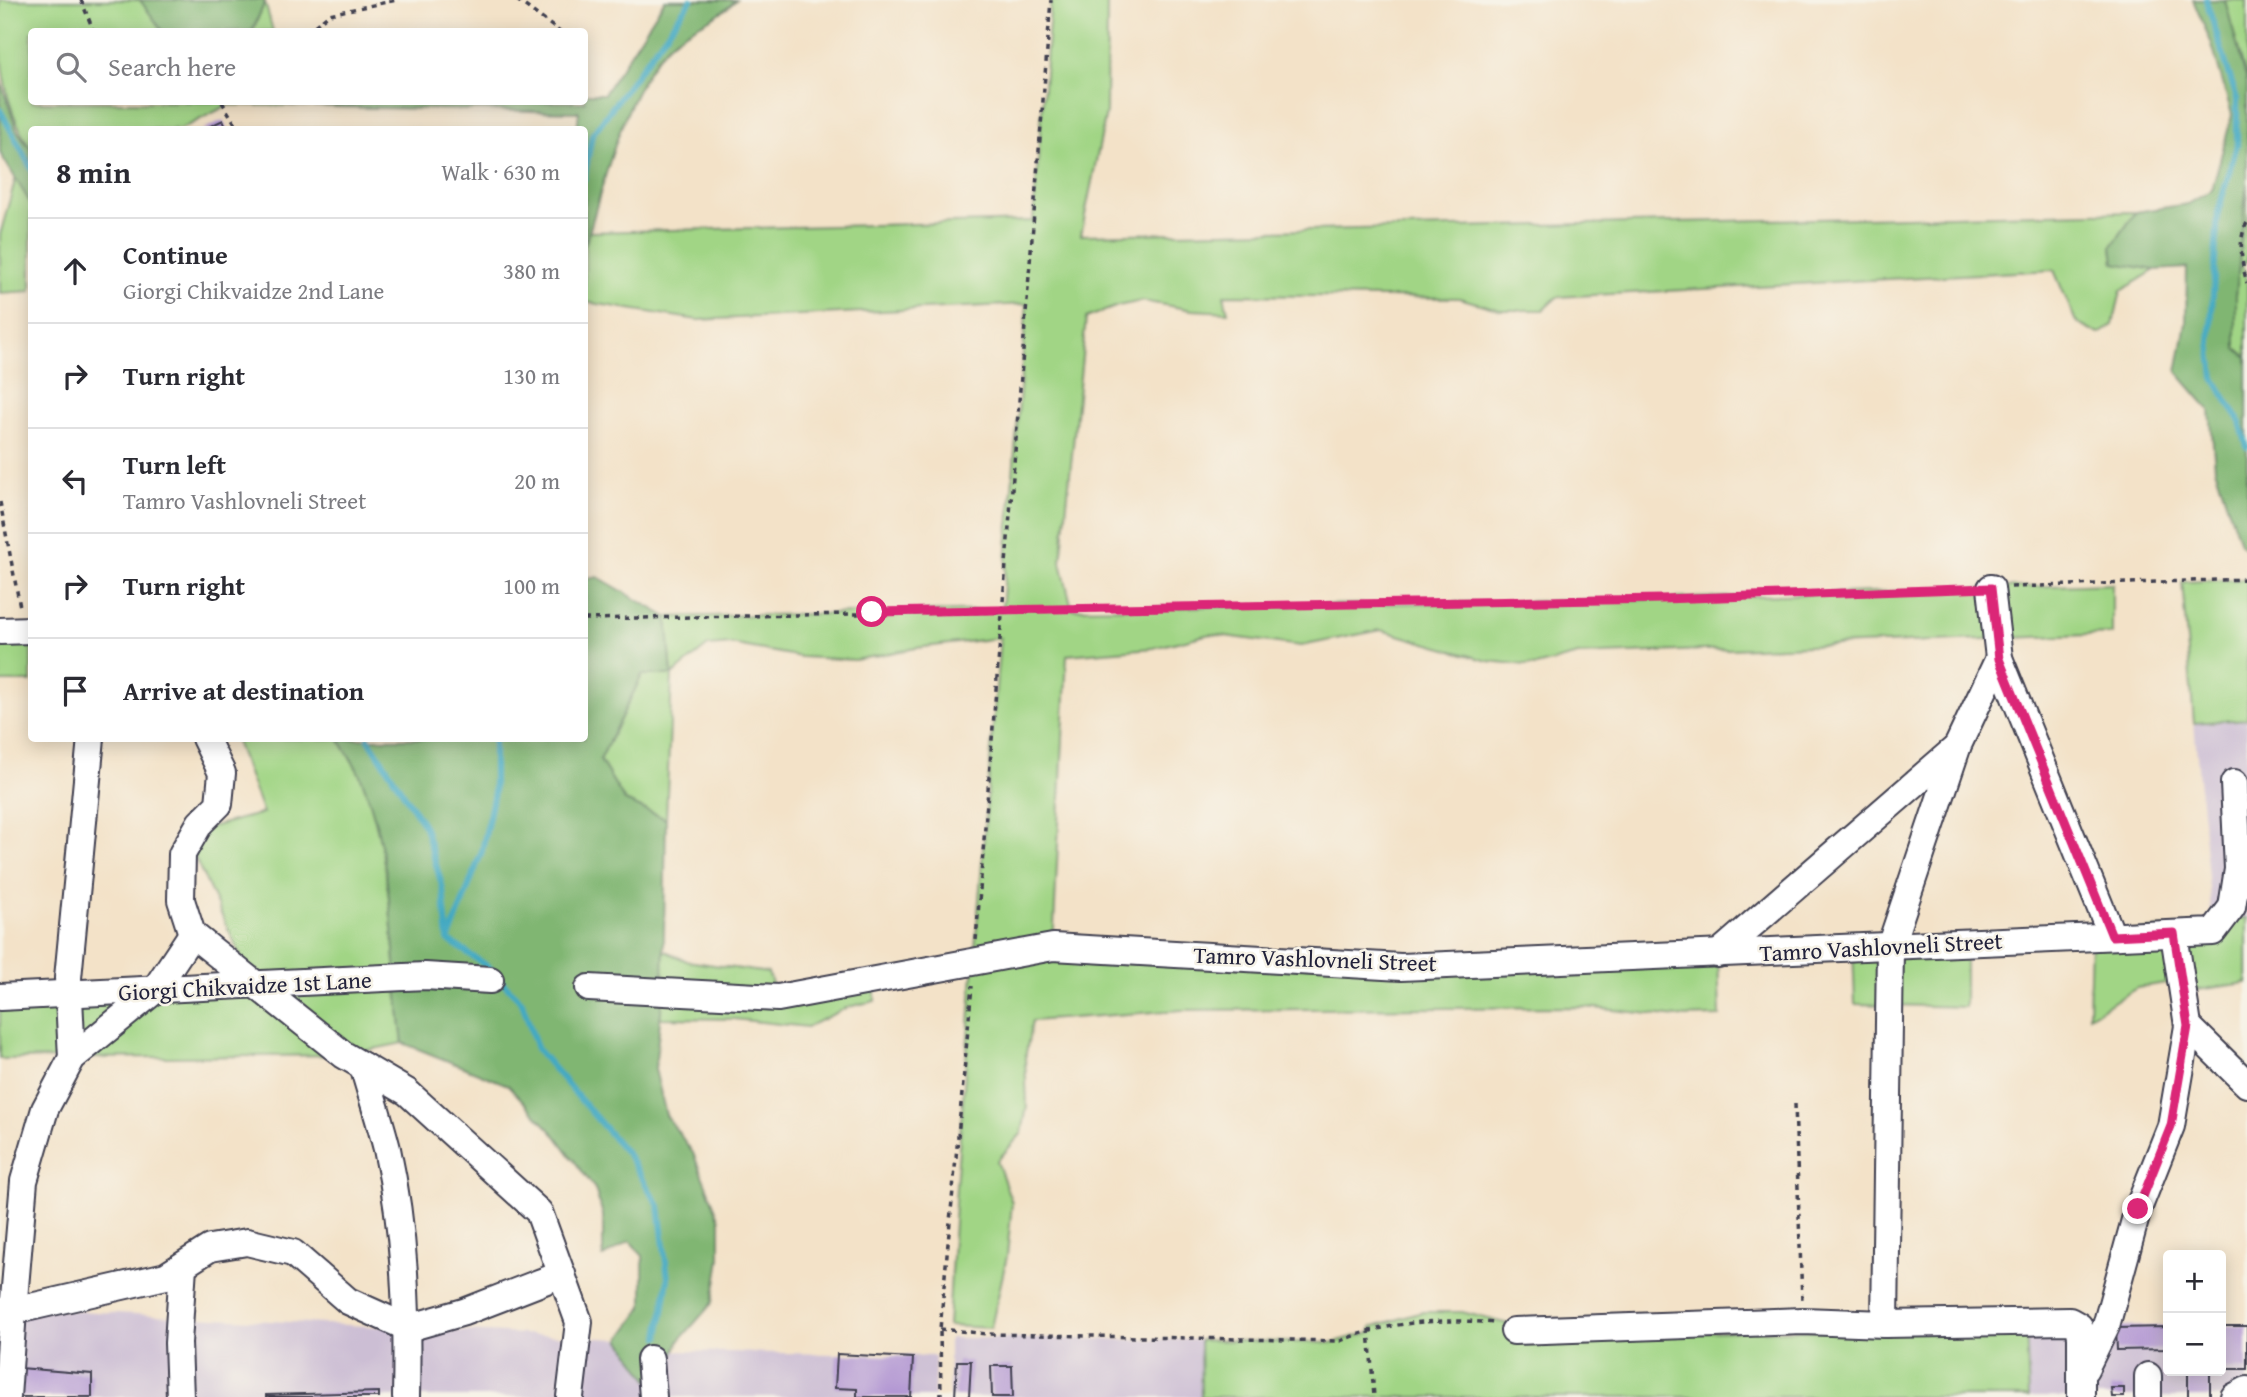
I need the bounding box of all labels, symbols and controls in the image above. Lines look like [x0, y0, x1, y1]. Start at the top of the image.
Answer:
search box [28, 28, 588, 105]
text: Search here [108, 47, 236, 86]
icon: search [52, 48, 90, 86]
text: 8 min [56, 150, 131, 194]
text: Walk · 630 m [441, 155, 560, 188]
text: Continue [123, 235, 228, 274]
icon: ahead [56, 252, 94, 290]
text: 380 m [503, 254, 560, 287]
text: Giorgi Chikvaidze 2nd Lane [123, 274, 384, 307]
text: Turn right [123, 356, 245, 395]
icon: right [56, 357, 94, 395]
text: 130 m [503, 359, 560, 392]
text: Turn left [123, 445, 226, 484]
icon: left [56, 462, 94, 500]
text: 20 m [514, 464, 560, 497]
text: Tamro Vashlovneli Street [123, 484, 366, 517]
text: Turn right [123, 566, 245, 605]
icon: right [56, 567, 94, 605]
text: 100 m [503, 569, 560, 602]
route start [856, 596, 887, 627]
text: Arrive at destination [123, 671, 364, 710]
icon: arrive [56, 672, 94, 710]
street label: Tamro Vashlovneli Street [1759, 924, 2003, 969]
street label: Tamro Vashlovneli Street [1193, 938, 1437, 979]
street label: Giorgi Chikvaidze 1st Lane [118, 962, 372, 1009]
route end [2122, 1193, 2153, 1224]
map controls [2163, 1250, 2226, 1376]
button: + [2163, 1250, 2226, 1313]
button: − [2163, 1313, 2226, 1376]

